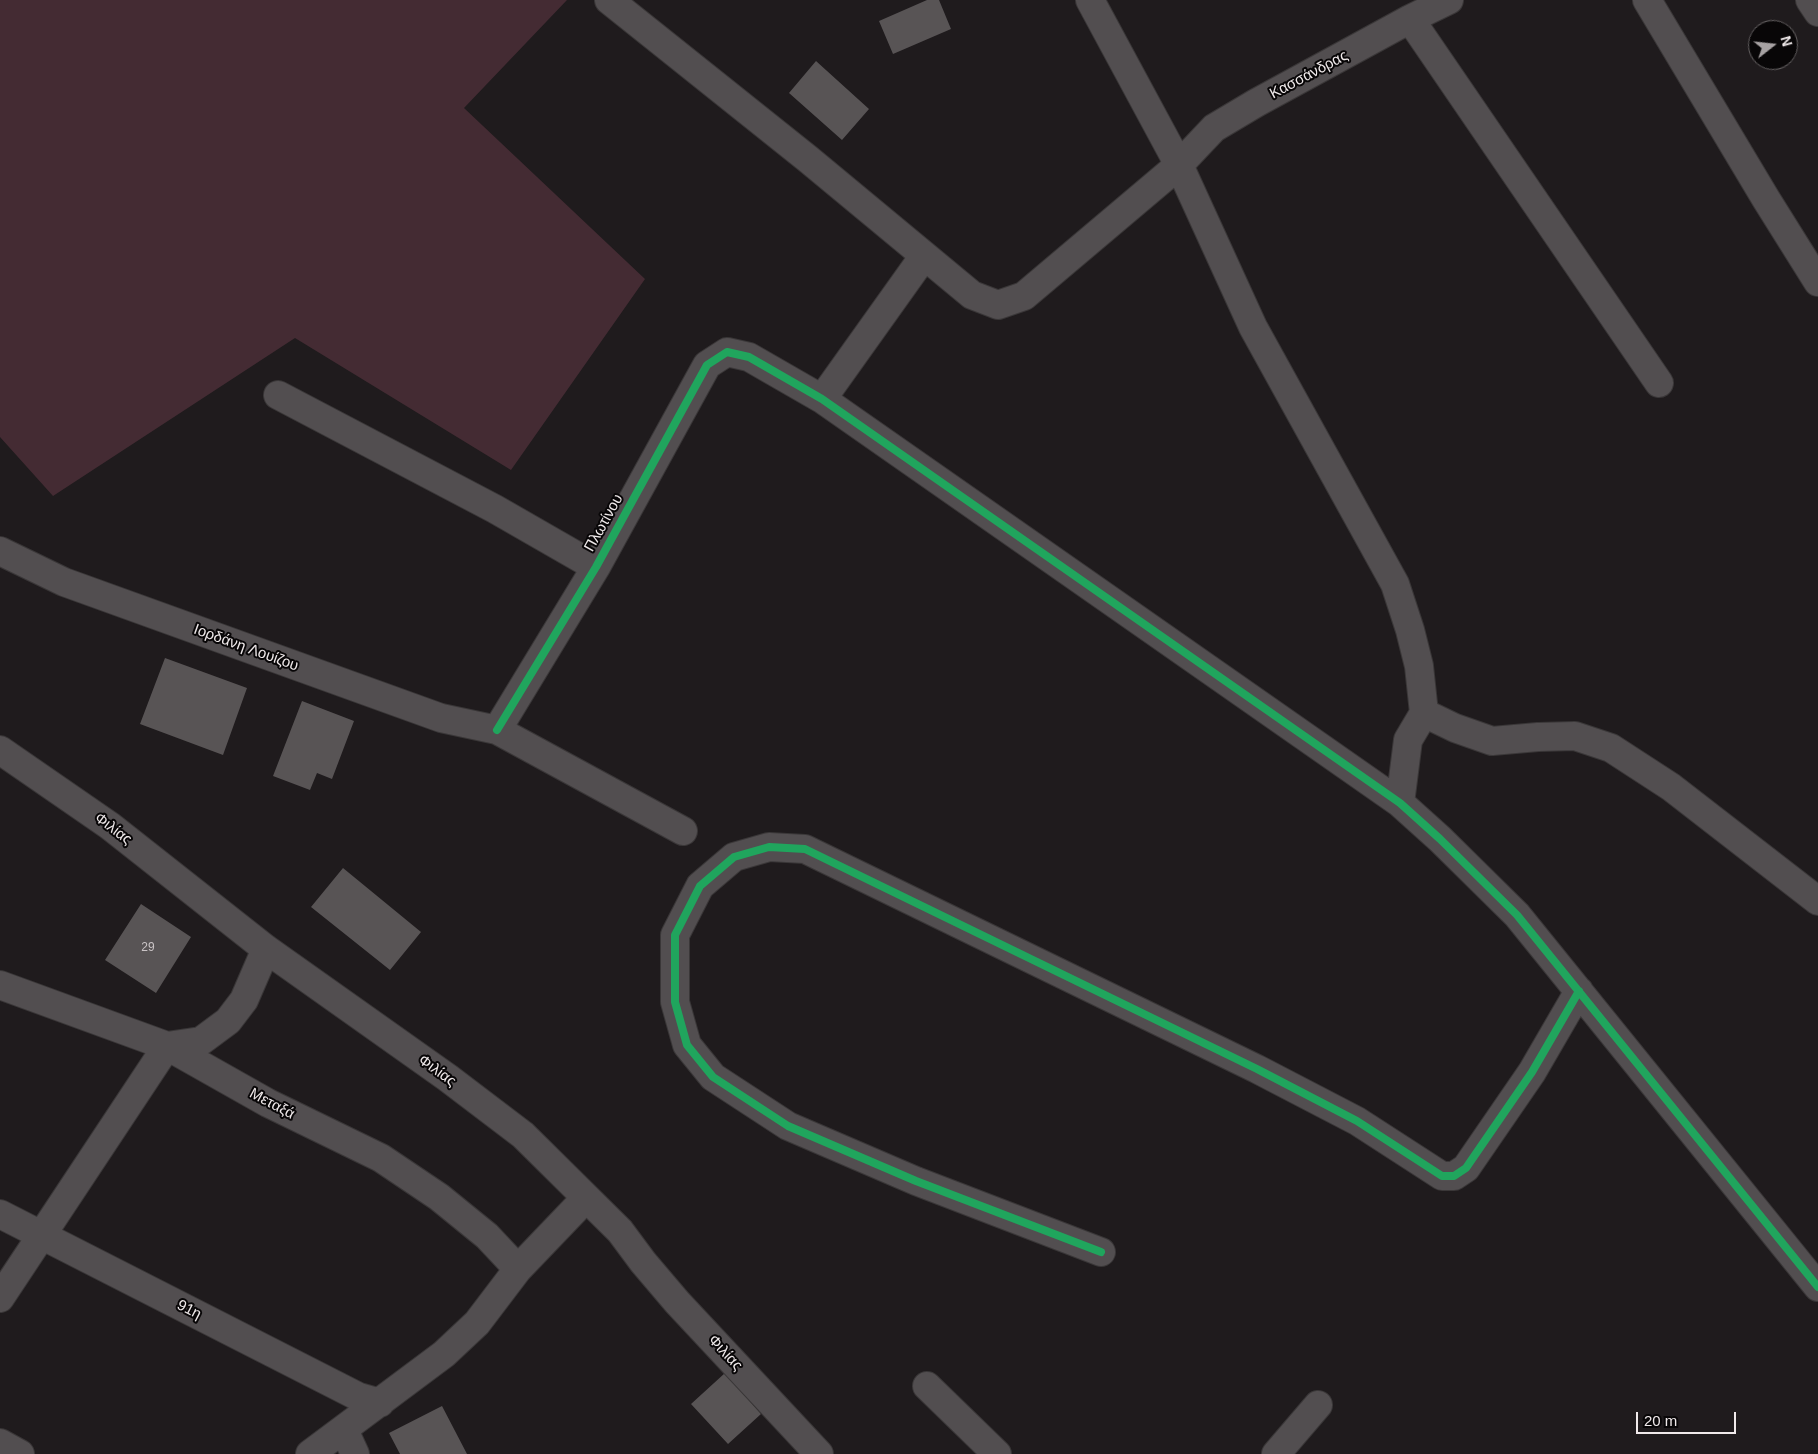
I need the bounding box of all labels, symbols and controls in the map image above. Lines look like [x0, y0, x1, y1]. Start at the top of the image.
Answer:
north arrow [1748, 20, 1798, 70]
text: N [1777, 34, 1796, 48]
street label: Κασσάνδρας [1267, 47, 1351, 103]
street label: Πλωτίνου [581, 491, 627, 555]
street label: Ιορδάνη Λουίζου [191, 621, 301, 675]
street label: Φιλίας [91, 809, 135, 849]
house number: 29 [141, 941, 155, 955]
street label: Φιλίας [415, 1051, 459, 1091]
street label: Μεταξά [246, 1085, 298, 1123]
street label: 91η [174, 1296, 204, 1324]
street label: Φιλίας [704, 1331, 746, 1375]
scale bar [1638, 1402, 1738, 1434]
text: 20 m [1644, 1412, 1677, 1429]

